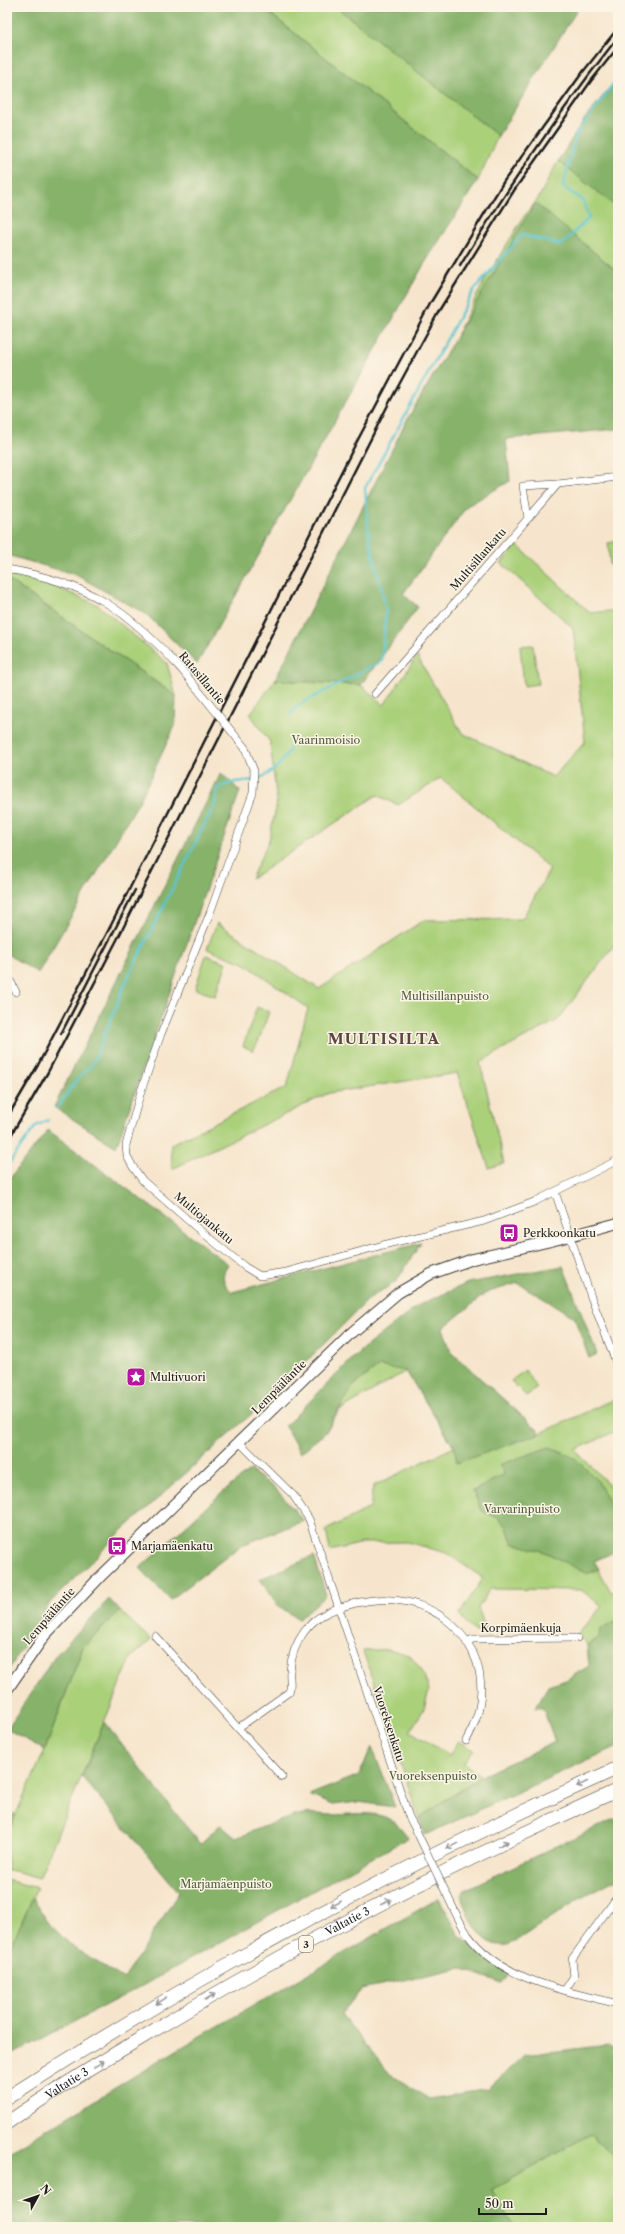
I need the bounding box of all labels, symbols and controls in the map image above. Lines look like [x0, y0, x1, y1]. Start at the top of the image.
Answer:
street label: Multisillankatu [447, 525, 509, 593]
street label: Ratasillantie [176, 649, 228, 707]
park label: Vaarinmoisio [291, 733, 361, 747]
park label: Multisillanpuisto [401, 989, 489, 1003]
district label: MULTISILTA [328, 1029, 440, 1048]
street label: Multiojankatu [171, 1189, 237, 1247]
bus stop icon: Perkkoonkatu [498, 1222, 520, 1244]
place label: Perkkoonkatu [523, 1226, 596, 1240]
street label: Lempääläntie [249, 1357, 309, 1417]
place icon: Multivuori [125, 1366, 147, 1388]
place label: Multivuori [150, 1370, 206, 1384]
park label: Varvarinpuisto [483, 1502, 560, 1516]
bus stop icon: Marjamäenkatu [106, 1535, 128, 1557]
place label: Marjamäenkatu [131, 1539, 213, 1553]
street label: Lempääläntie [20, 1584, 78, 1648]
street label: Korpimäenkuja [481, 1621, 562, 1635]
street label: Vuoreksenkatu [370, 1684, 408, 1764]
park label: Vuoreksenpuisto [388, 1769, 477, 1783]
one-way arrow [577, 1781, 589, 1788]
one-way arrow [496, 1840, 508, 1847]
one-way arrow [447, 1843, 459, 1850]
park label: Marjamäenpuisto [180, 1877, 272, 1891]
one-way arrow [380, 1898, 392, 1905]
one-way arrow [331, 1901, 343, 1909]
street label: Valtatie 3 [322, 1904, 372, 1939]
road number: 3 [299, 1936, 313, 1952]
one-way arrow [204, 1992, 216, 2000]
one-way arrow [155, 1998, 167, 2006]
one-way arrow [93, 2059, 105, 2067]
street label: Valtatie 3 [42, 2064, 91, 2103]
north arrow [18, 2176, 58, 2216]
text: N [37, 2181, 54, 2198]
scale bar [479, 2190, 546, 2216]
text: 50 m [485, 2196, 514, 2211]

